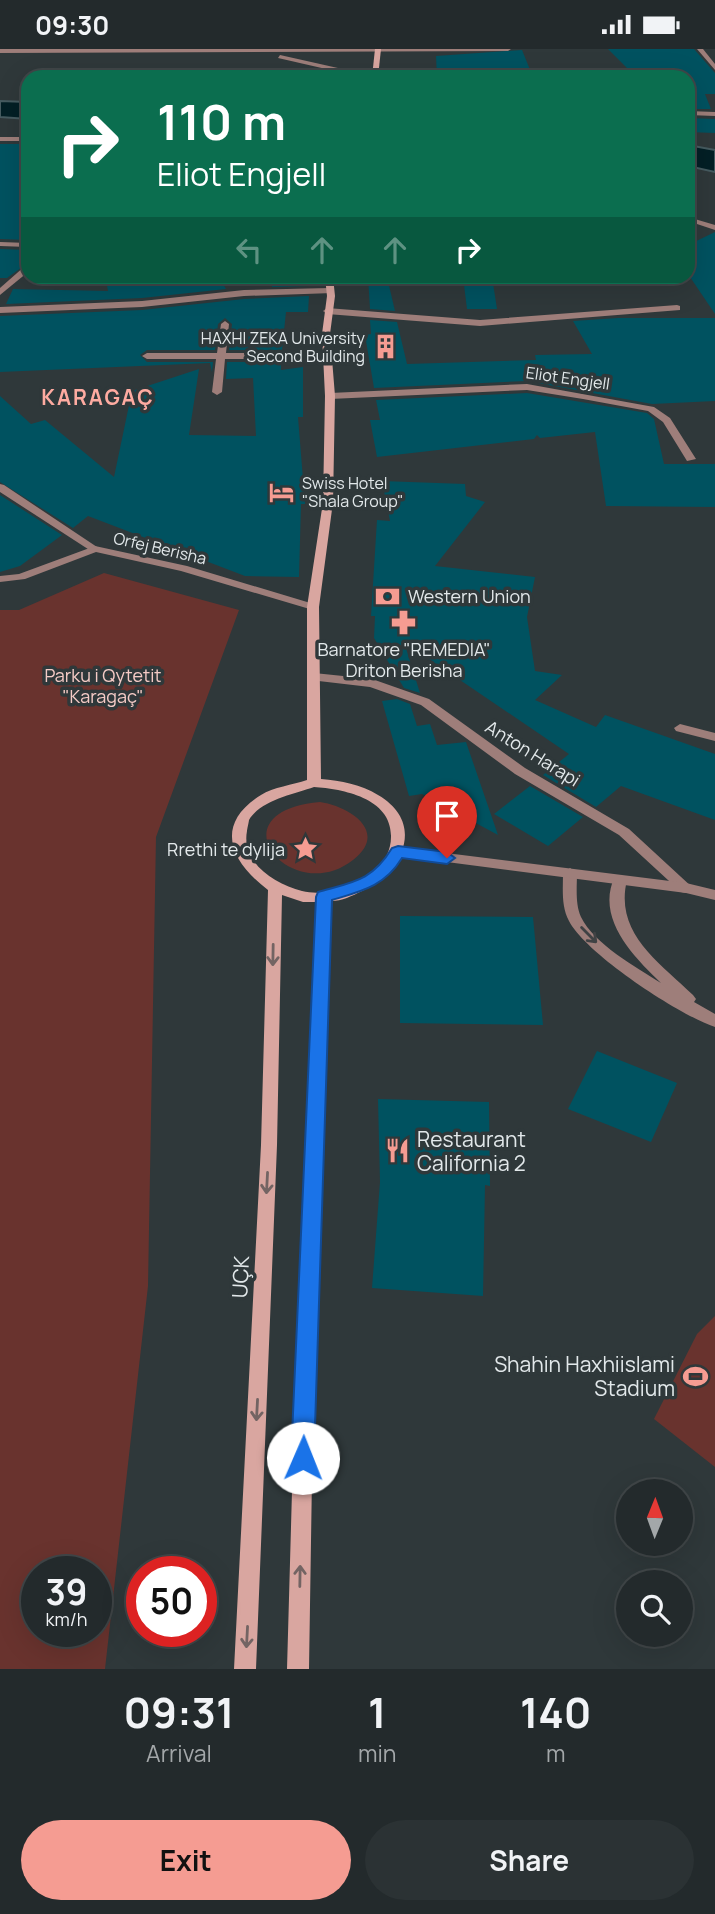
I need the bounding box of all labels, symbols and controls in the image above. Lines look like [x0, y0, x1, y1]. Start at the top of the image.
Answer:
text: 09:30 [35, 7, 109, 43]
text: 110 m [157, 88, 286, 155]
icon: right [42, 98, 133, 189]
text: Eliot Engjell [157, 152, 326, 196]
icon: left [230, 231, 268, 269]
icon: ahead [303, 231, 341, 269]
icon: ahead [376, 231, 414, 269]
icon: right [449, 231, 487, 269]
place label: HAXHI ZEKA University Second Building [201, 327, 366, 367]
building icon: HAXHI ZEKA University Second Building [371, 333, 399, 361]
street label: Eliot Engjell [525, 361, 611, 395]
district label: KARAGAÇ [41, 383, 155, 411]
place label: Swiss Hotel "Shala Group" [302, 472, 403, 512]
hotel icon: Swiss Hotel "Shala Group" [268, 478, 296, 506]
street label: Orfej Berisha [111, 527, 209, 569]
bank icon: Western Union [374, 582, 402, 610]
place label: Western Union [408, 584, 531, 608]
pharmacy icon: Barnatore "REMEDIA" Driton Berisha [390, 608, 418, 636]
place label: Barnatore "REMEDIA" Driton Berisha [317, 637, 491, 682]
park label: Parku i Qytetit "Karagaç" [44, 663, 162, 708]
street label: Anton Harapi [481, 714, 585, 792]
pin [417, 786, 477, 858]
icon: arrive [428, 797, 466, 835]
place icon: Rrethi te dylija [291, 835, 319, 863]
place label: Rrethi te dylija [167, 837, 285, 861]
one-way arrow [580, 927, 597, 944]
one-way arrow [267, 944, 280, 967]
place label: Restaurant California 2 [417, 1125, 526, 1177]
restaurant icon: Restaurant California 2 [383, 1137, 411, 1165]
one-way arrow [261, 1171, 274, 1194]
street label: UÇK [225, 1255, 255, 1299]
place label: Shahin Haxhiislami Stadium [494, 1350, 675, 1402]
sports icon: Shahin Haxhiislami Stadium [681, 1362, 709, 1390]
one-way arrow [251, 1398, 264, 1421]
position arrow [266, 1421, 340, 1495]
north arrow [616, 1479, 693, 1556]
map controls [616, 1479, 693, 1647]
speed limit sign: 50 [126, 1556, 217, 1647]
one-way arrow [293, 1565, 307, 1588]
text: 39 [45, 1568, 88, 1616]
button: search [616, 1570, 693, 1647]
text: km/h [46, 1607, 87, 1631]
one-way arrow [240, 1626, 253, 1648]
text: 09:31 [123, 1683, 234, 1741]
text: 1 [368, 1683, 386, 1741]
text: 140 [520, 1683, 592, 1741]
text: Arrival [146, 1737, 212, 1769]
text: min [358, 1737, 396, 1769]
text: m [546, 1737, 565, 1769]
button: Exit [21, 1820, 351, 1900]
button: Share [365, 1820, 694, 1900]

